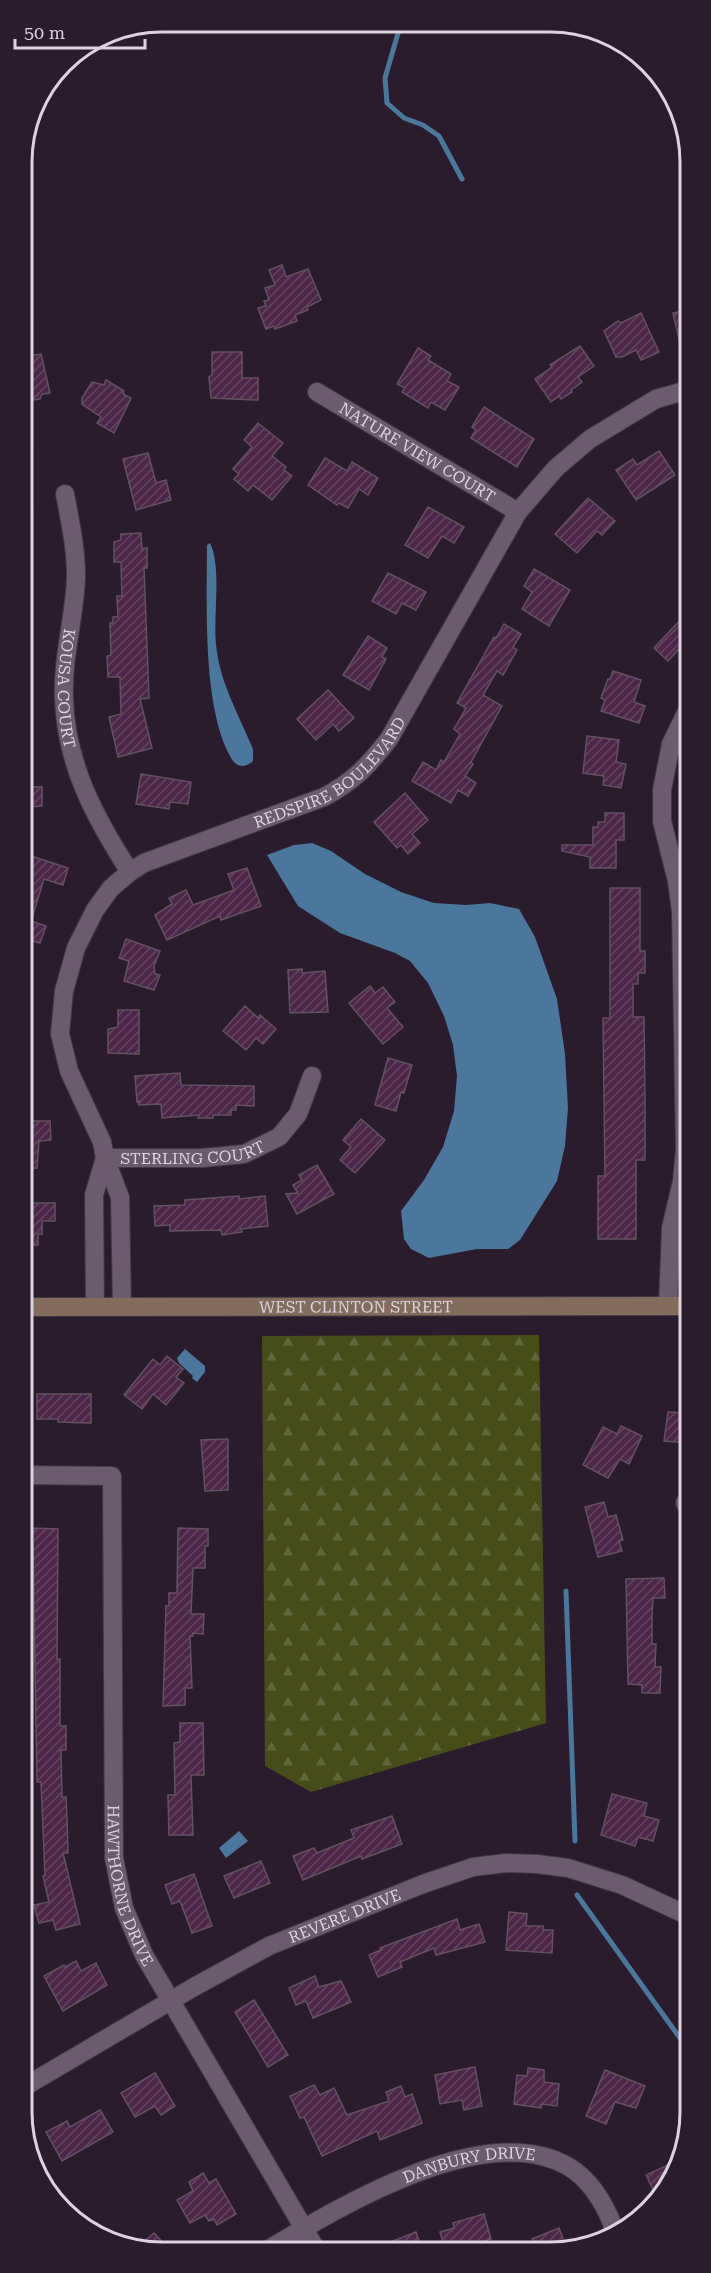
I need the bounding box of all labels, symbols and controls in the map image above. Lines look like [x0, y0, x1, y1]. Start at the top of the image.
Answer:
scale bar [15, 12, 146, 50]
text: 50 m [24, 22, 65, 43]
street label: NATURE VIEW COURT [336, 398, 499, 506]
street label: KOUSA COURT [54, 627, 80, 750]
street label: REDSPIRE BOULEVARD [251, 713, 409, 832]
street label: STERLING COURT [120, 1136, 268, 1168]
street label: WEST CLINTON STREET [259, 1297, 453, 1316]
street label: HAWTHORNE DRIVE [104, 1805, 158, 1969]
street label: REVERE DRIVE [286, 1885, 403, 1947]
street label: DANBURY DRIVE [400, 2143, 537, 2187]

